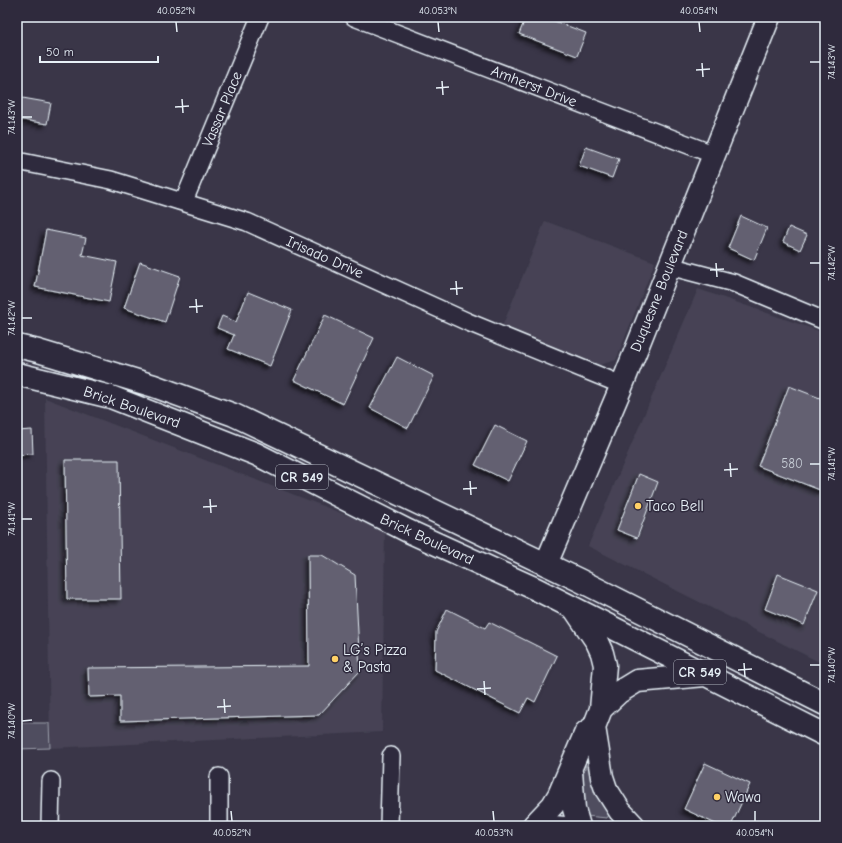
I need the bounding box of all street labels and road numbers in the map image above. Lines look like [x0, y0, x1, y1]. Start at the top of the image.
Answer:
street label: Amherst Drive [489, 61, 580, 111]
street label: Vassar Place [198, 68, 246, 149]
street label: Duquesne Boulevard [626, 227, 692, 355]
street label: Irisado Drive [284, 232, 367, 282]
street label: Brick Boulevard [81, 382, 183, 432]
road number: CR 549 [276, 465, 328, 489]
street label: Brick Boulevard [377, 509, 477, 569]
road number: CR 549 [674, 660, 726, 684]

